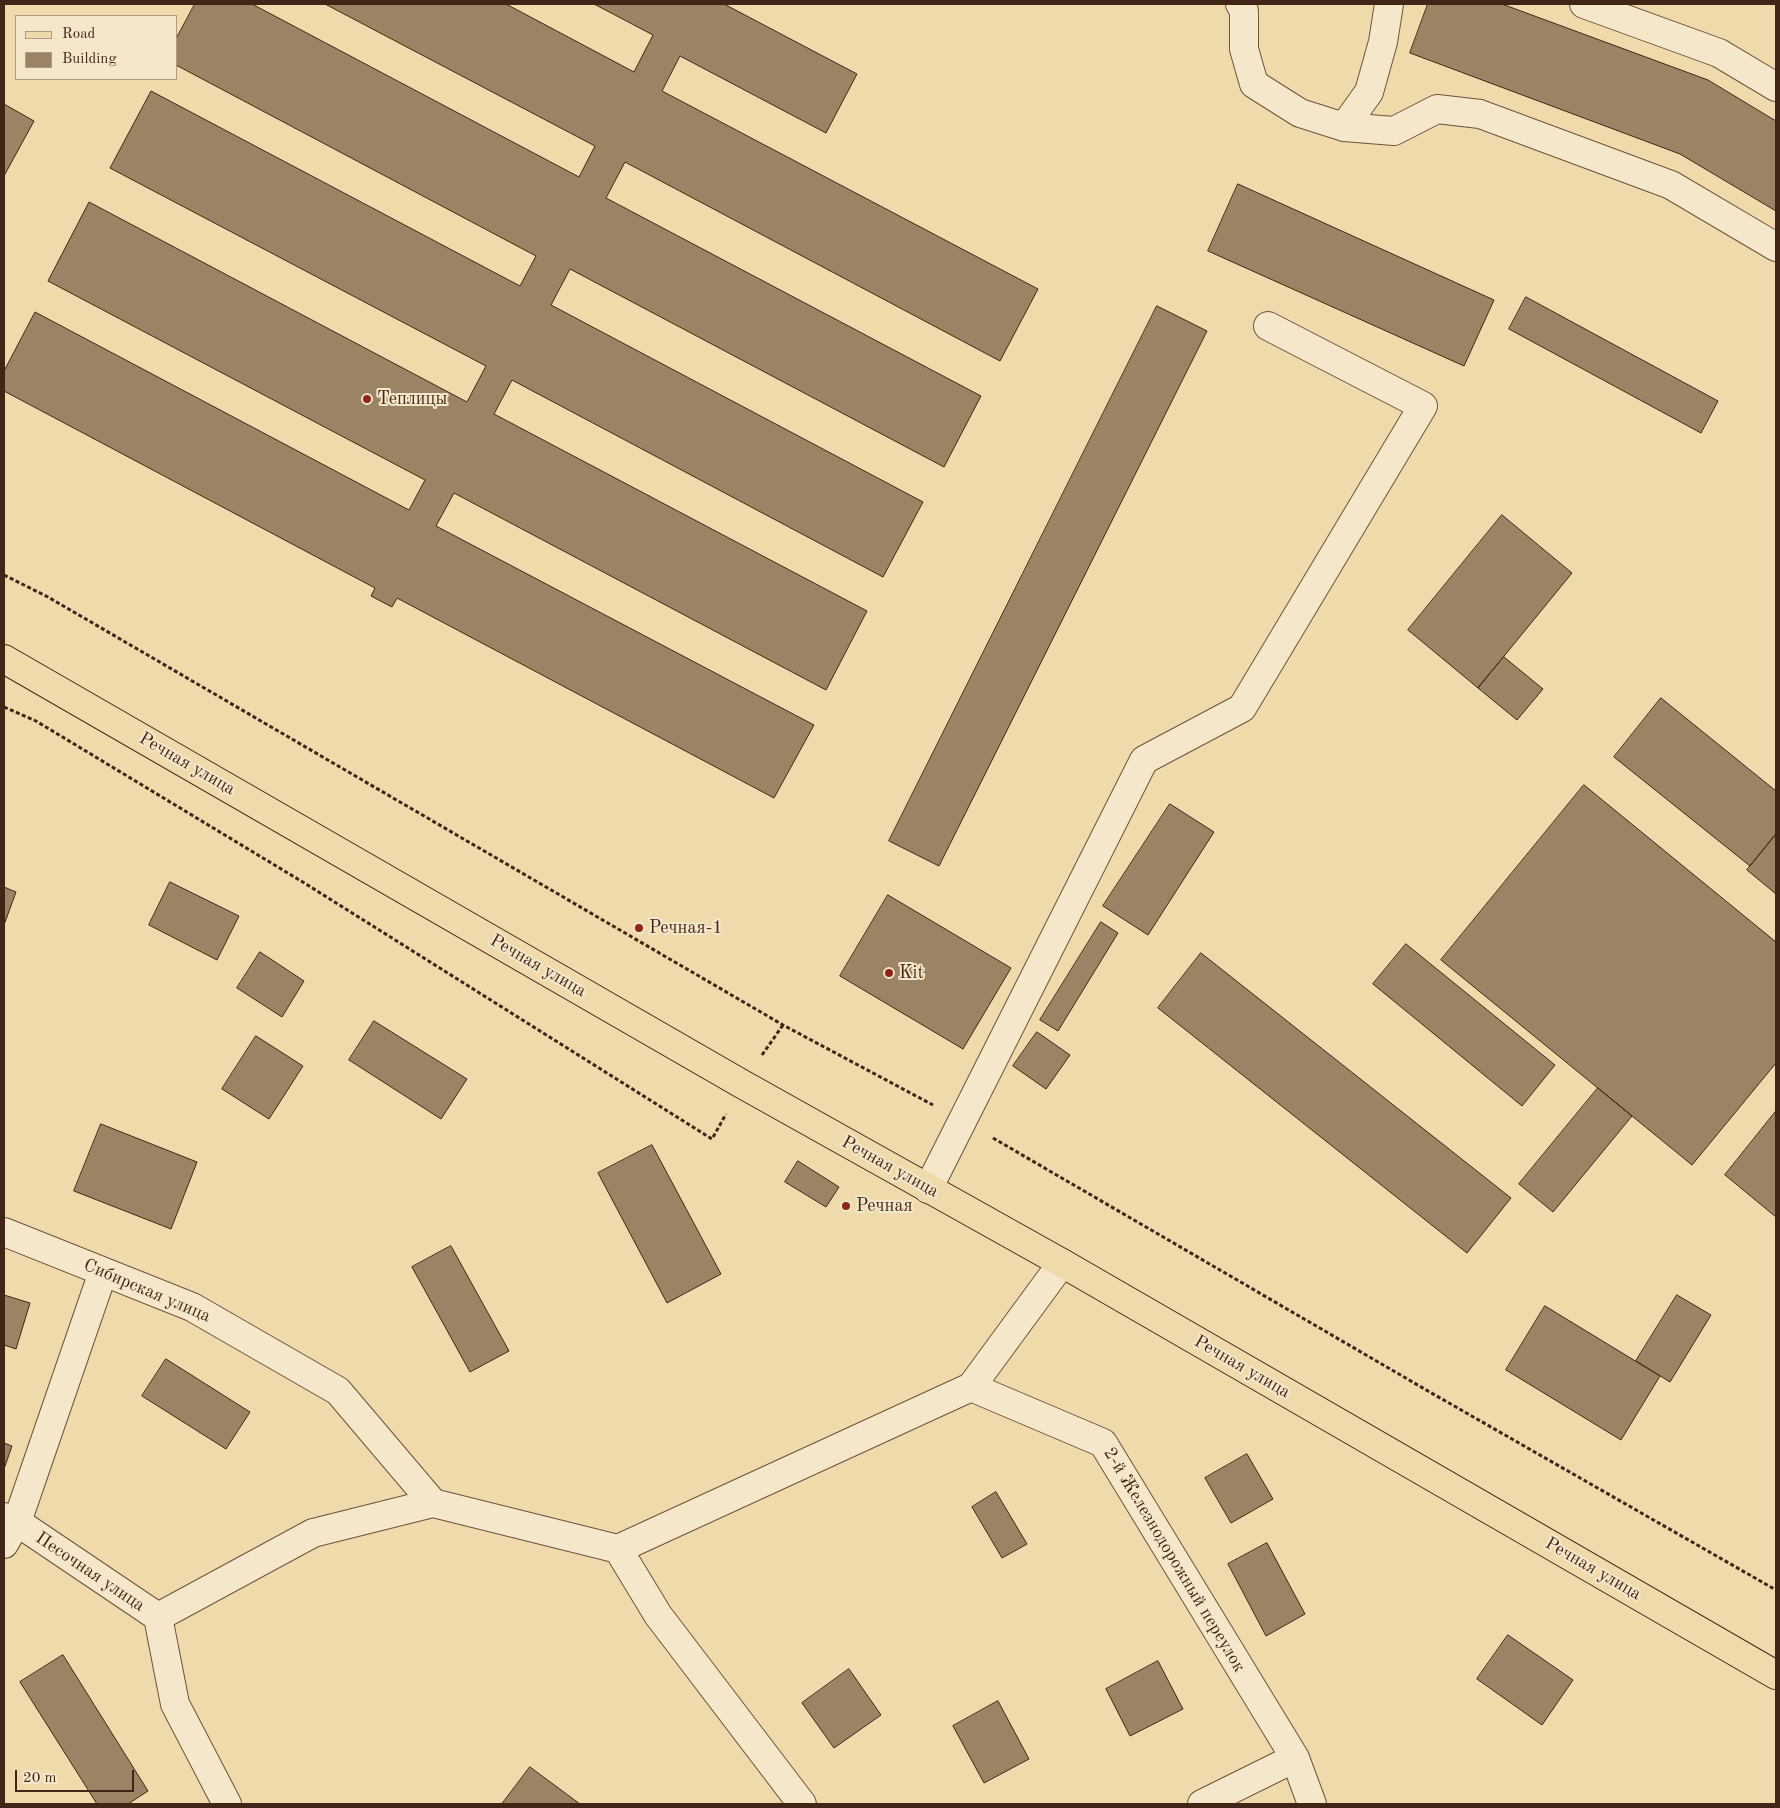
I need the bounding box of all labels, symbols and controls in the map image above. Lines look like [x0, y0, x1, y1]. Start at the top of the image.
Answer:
legend [15, 15, 178, 80]
text: Road [62, 27, 95, 42]
text: Building [62, 52, 117, 67]
place label: Теплицы [377, 388, 447, 410]
marker: Теплицы [361, 393, 373, 405]
street label: Речная улица [135, 728, 239, 800]
place label: Речная-1 [649, 917, 723, 939]
marker: Речная-1 [633, 922, 645, 934]
street label: Речная улица [486, 930, 590, 1002]
place label: Kit [899, 962, 924, 984]
marker: Kit [883, 967, 895, 979]
street label: Речная улица [838, 1131, 942, 1203]
place label: Речная [856, 1195, 913, 1217]
marker: Речная [840, 1200, 852, 1212]
street label: Сибирская улица [80, 1255, 214, 1327]
street label: Речная улица [1190, 1331, 1294, 1403]
street label: 2-й Железнодорожный переулок [1098, 1444, 1250, 1676]
street label: Песочная улица [31, 1527, 149, 1617]
street label: Речная улица [1541, 1533, 1645, 1605]
scale bar [18, 1760, 136, 1792]
text: 20 m [23, 1771, 57, 1786]

